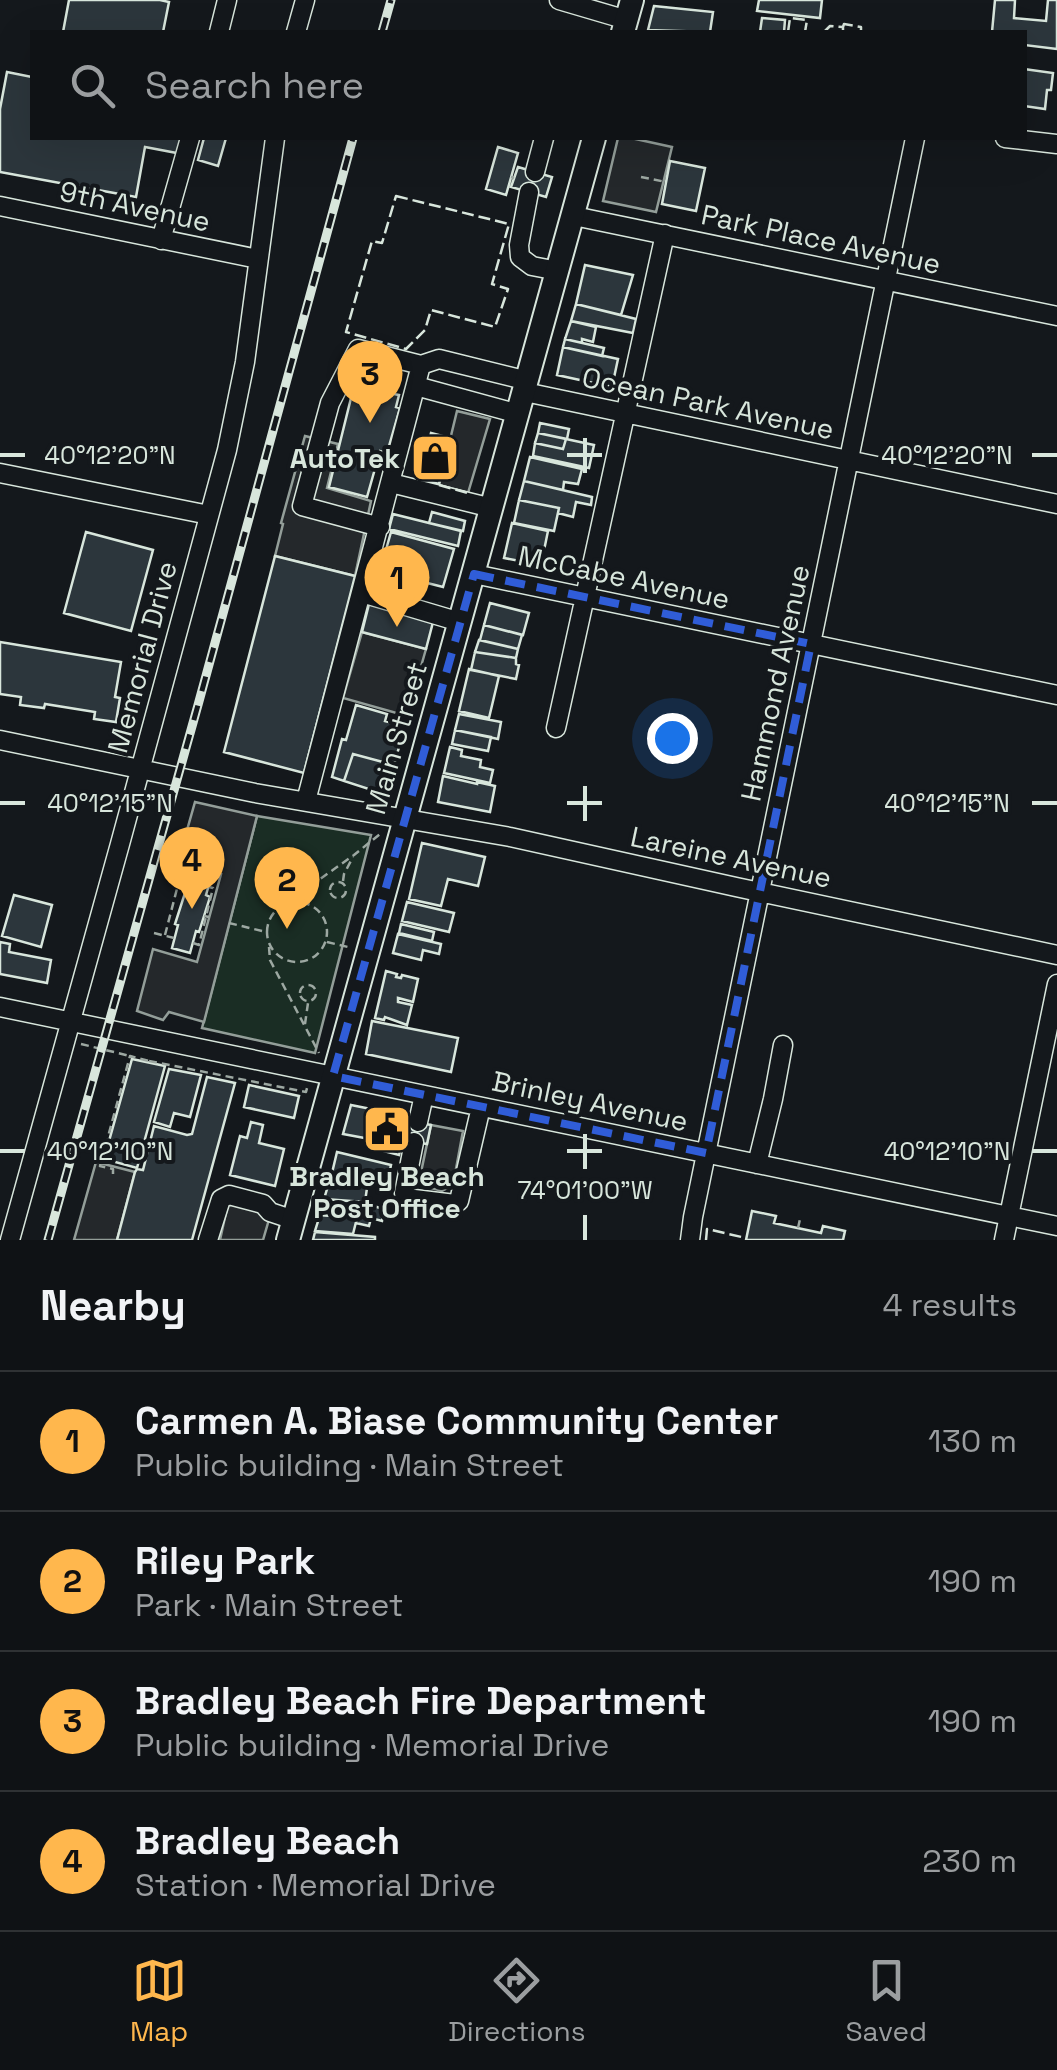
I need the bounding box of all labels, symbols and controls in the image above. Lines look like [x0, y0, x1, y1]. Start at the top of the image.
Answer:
search box [30, 30, 1027, 140]
icon: search [65, 58, 120, 113]
text: Search here [145, 61, 364, 109]
street label: 9th Avenue [56, 172, 214, 240]
street label: Park Place Avenue [698, 196, 944, 282]
pin: 3 [338, 340, 402, 423]
street label: Ocean Park Avenue [579, 359, 837, 447]
shop icon: AutoTek [409, 432, 461, 484]
text: 40°12'20"N [44, 439, 176, 471]
text: 40°12'20"N [881, 439, 1013, 471]
place label: AutoTek [290, 440, 400, 476]
street label: McCabe Avenue [515, 537, 733, 617]
pin: 1 [364, 544, 430, 627]
street label: Memorial Drive [99, 557, 185, 757]
street label: Hammond Avenue [732, 561, 818, 805]
street label: Main Street [357, 658, 435, 818]
your location [647, 713, 698, 764]
text: 40°12'15"N [47, 787, 173, 819]
text: 40°12'15"N [884, 787, 1010, 819]
street label: Lareine Avenue [627, 818, 835, 896]
pin: 4 [160, 826, 224, 909]
pin: 2 [254, 846, 320, 929]
street label: Brinley Avenue [489, 1063, 691, 1139]
public building icon: Bradley Beach Post Office [361, 1103, 413, 1155]
text: 40°12'10"N [47, 1135, 173, 1167]
text: 40°12'10"N [884, 1135, 1010, 1167]
place label: Bradley Beach Post Office [289, 1158, 485, 1226]
text: 74°01'00"W [517, 1174, 653, 1206]
text: Nearby [40, 1279, 186, 1332]
text: 4 results [882, 1285, 1017, 1325]
text: Carmen A. Biase Community Center [135, 1397, 779, 1445]
text: 1 [65, 1421, 80, 1461]
text: 130 m [928, 1421, 1017, 1461]
text: Public building · Main Street [135, 1445, 564, 1485]
text: Riley Park [135, 1537, 315, 1585]
text: 2 [63, 1561, 82, 1601]
text: 190 m [928, 1561, 1017, 1601]
text: Park · Main Street [135, 1585, 404, 1625]
text: Bradley Beach Fire Department [135, 1677, 707, 1725]
text: 3 [63, 1701, 82, 1741]
text: 190 m [928, 1701, 1017, 1741]
text: Public building · Memorial Drive [135, 1725, 609, 1765]
text: Bradley Beach [135, 1817, 400, 1865]
text: 4 [62, 1841, 83, 1881]
text: 230 m [922, 1841, 1017, 1881]
text: Station · Memorial Drive [135, 1865, 496, 1905]
tab: Map [130, 1953, 188, 2049]
tab: Directions [448, 1953, 585, 2049]
tab: Saved [845, 1953, 927, 2049]

